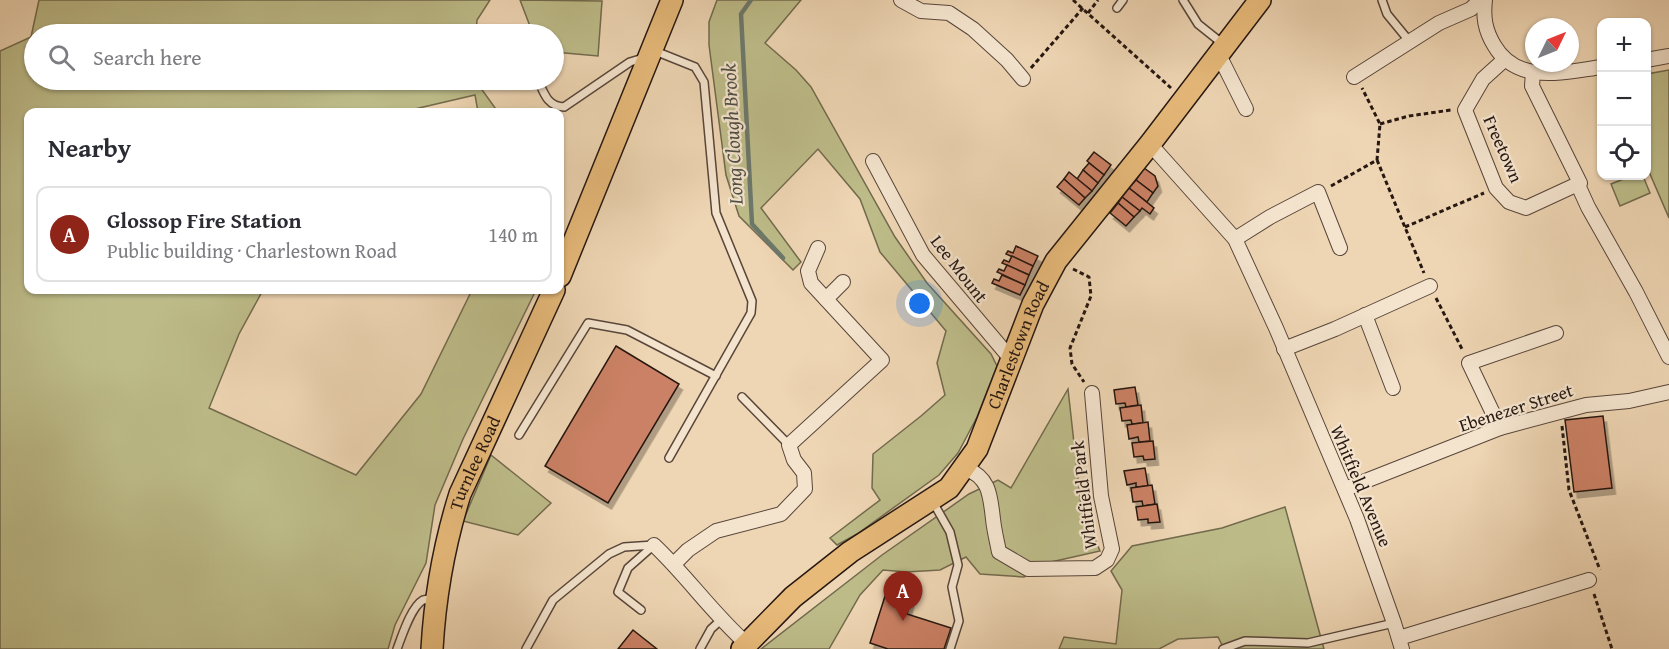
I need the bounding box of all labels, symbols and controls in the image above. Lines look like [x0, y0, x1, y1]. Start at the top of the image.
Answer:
north arrow [1525, 18, 1579, 72]
map controls [1597, 18, 1651, 180]
button: + [1597, 18, 1651, 72]
search box [24, 24, 564, 90]
icon: search [45, 41, 78, 74]
text: Search here [93, 41, 202, 73]
water label: Long Clough Brook [713, 62, 750, 206]
button: − [1597, 72, 1651, 126]
street label: Freetown [1477, 111, 1530, 187]
button: locate [1597, 126, 1651, 180]
text: Nearby [48, 128, 131, 167]
text: Glossop Fire Station [107, 204, 302, 236]
text: A [63, 220, 76, 249]
text: 140 m [488, 220, 538, 249]
street label: Lee Mount [924, 229, 995, 309]
text: Public building · Charlestown Road [107, 236, 397, 265]
street label: Charlestown Road [980, 276, 1056, 413]
your location [905, 289, 934, 318]
street label: Ebenezer Street [1455, 376, 1577, 439]
street label: Turnlee Road [442, 411, 507, 513]
street label: Whitfield Avenue [1324, 421, 1399, 551]
street label: Whitfield Park [1063, 438, 1104, 551]
pin: A [884, 572, 922, 621]

